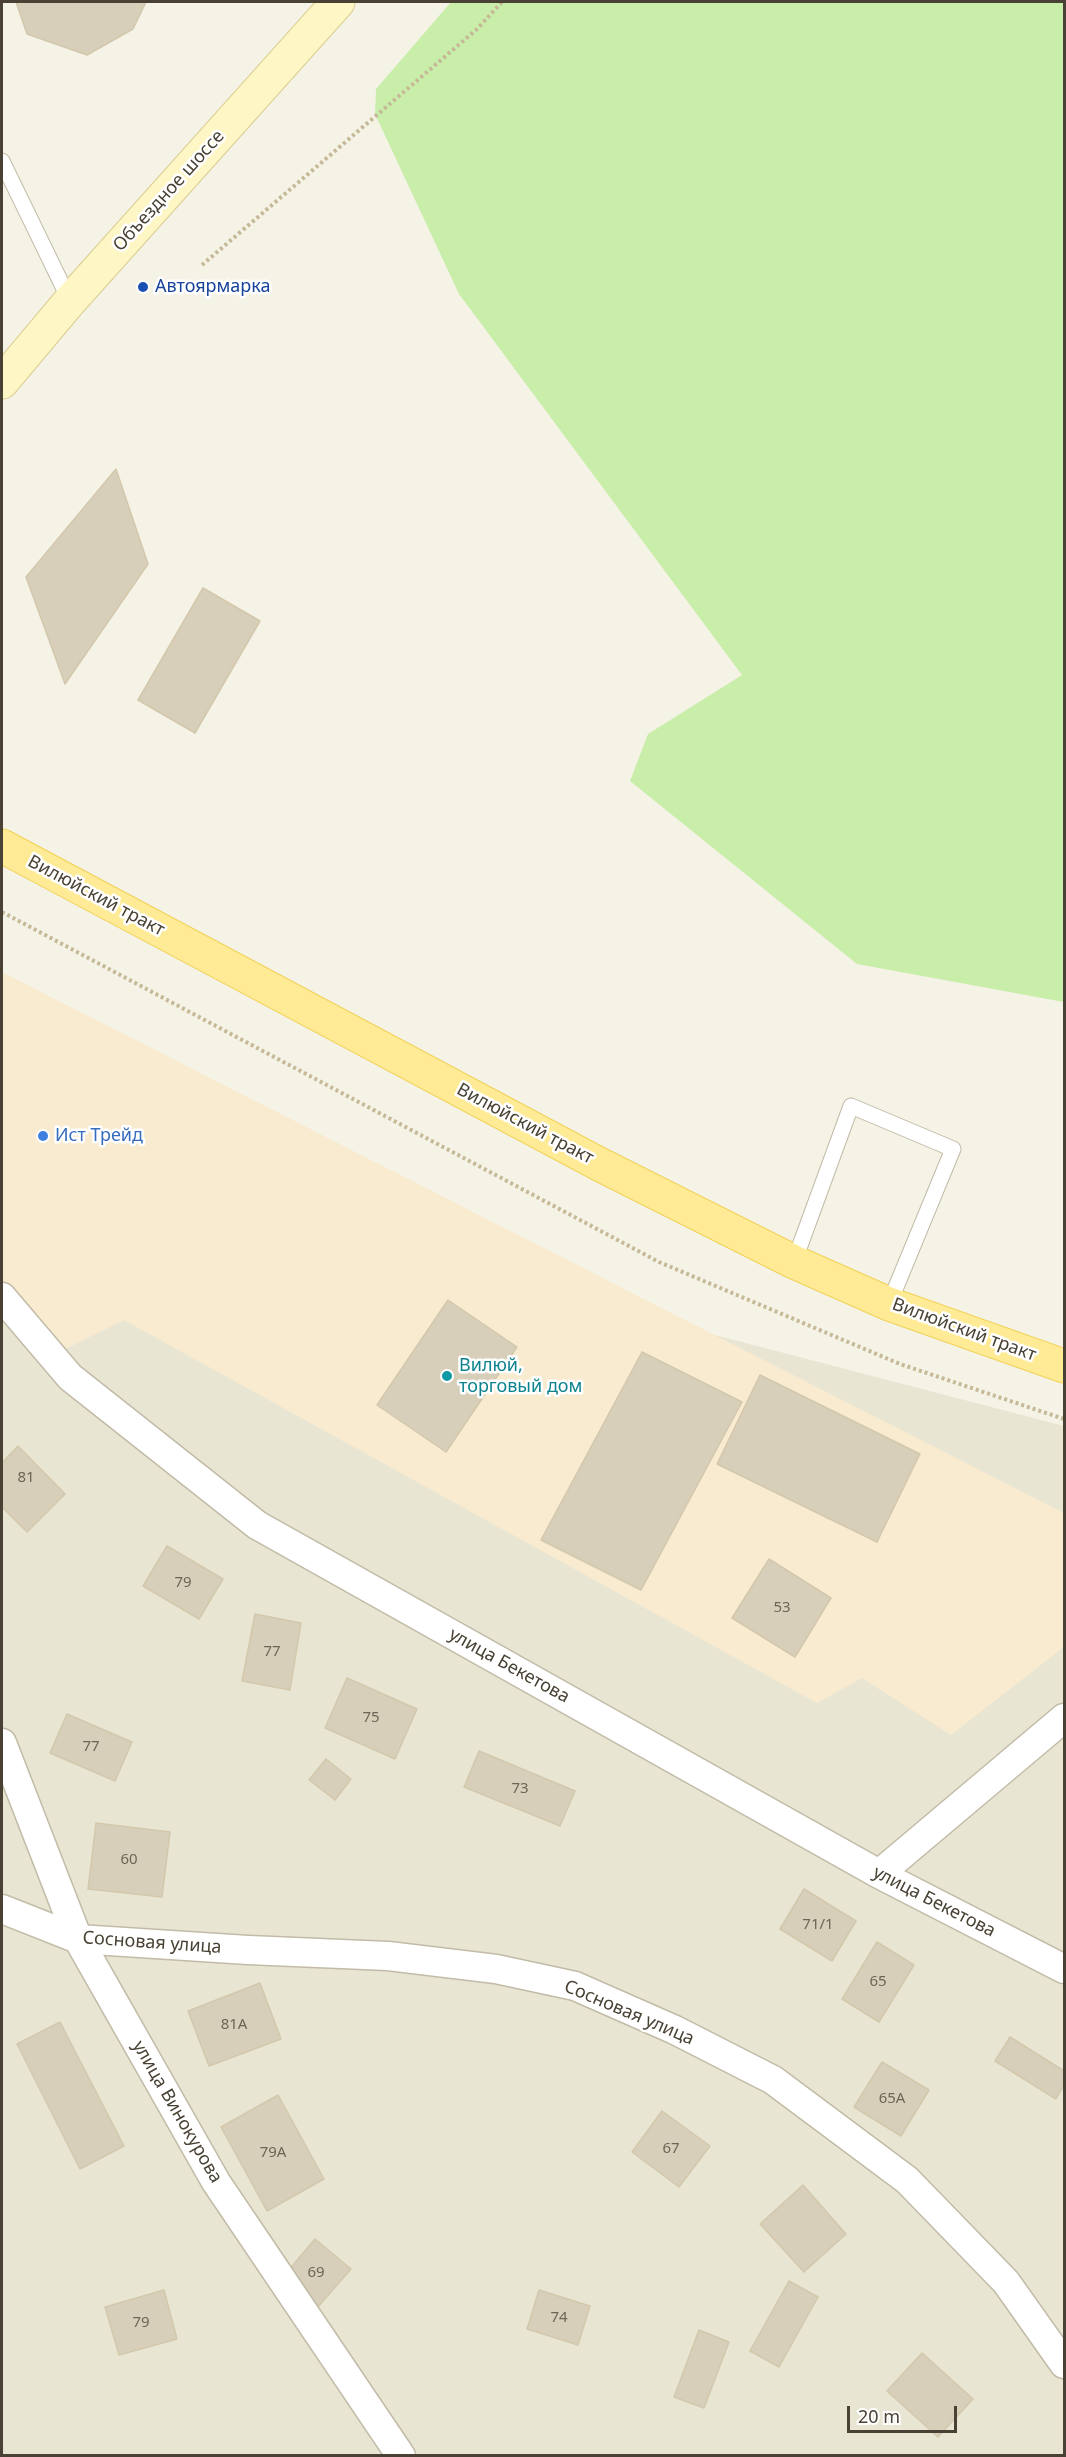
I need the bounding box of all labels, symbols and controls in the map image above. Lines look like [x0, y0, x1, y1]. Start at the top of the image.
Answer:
street label: Объездное шоссе [109, 126, 229, 256]
place label: Автоярмарка [155, 276, 270, 298]
marker: Автоярмарка [136, 280, 150, 294]
street label: Вилюйский тракт [24, 851, 168, 941]
street label: Вилюйский тракт [453, 1079, 597, 1169]
place label: Ист Трейд [55, 1125, 143, 1147]
marker: Ист Трейд [36, 1129, 50, 1143]
street label: Вилюйский тракт [889, 1294, 1039, 1366]
place label: Вилюй, торговый дом [459, 1355, 582, 1398]
marker: Вилюй, торговый дом [440, 1369, 454, 1383]
house number: 81 [17, 1469, 35, 1487]
house number: 79 [174, 1574, 192, 1592]
house number: 53 [773, 1599, 791, 1617]
street label: улица Бекетова [445, 1624, 573, 1708]
house number: 77 [263, 1643, 281, 1661]
house number: 75 [362, 1709, 380, 1727]
house number: 77 [82, 1738, 100, 1756]
house number: 73 [511, 1780, 529, 1798]
house number: 60 [120, 1851, 138, 1869]
street label: улица Бекетова [869, 1862, 999, 1942]
house number: 71/1 [802, 1916, 834, 1934]
street label: Сосновая улица [82, 1927, 222, 1959]
house number: 65 [869, 1973, 887, 1991]
street label: Сосновая улица [561, 1976, 697, 2050]
house number: 81А [221, 2016, 247, 2034]
street label: улица Винокурова [127, 2037, 227, 2187]
house number: 65А [879, 2090, 905, 2108]
house number: 67 [662, 2140, 680, 2158]
house number: 79А [260, 2144, 286, 2162]
house number: 69 [307, 2264, 325, 2282]
house number: 74 [550, 2309, 568, 2327]
house number: 79 [132, 2314, 150, 2332]
scale bar [850, 2394, 960, 2432]
text: 20 m [858, 2404, 900, 2428]

